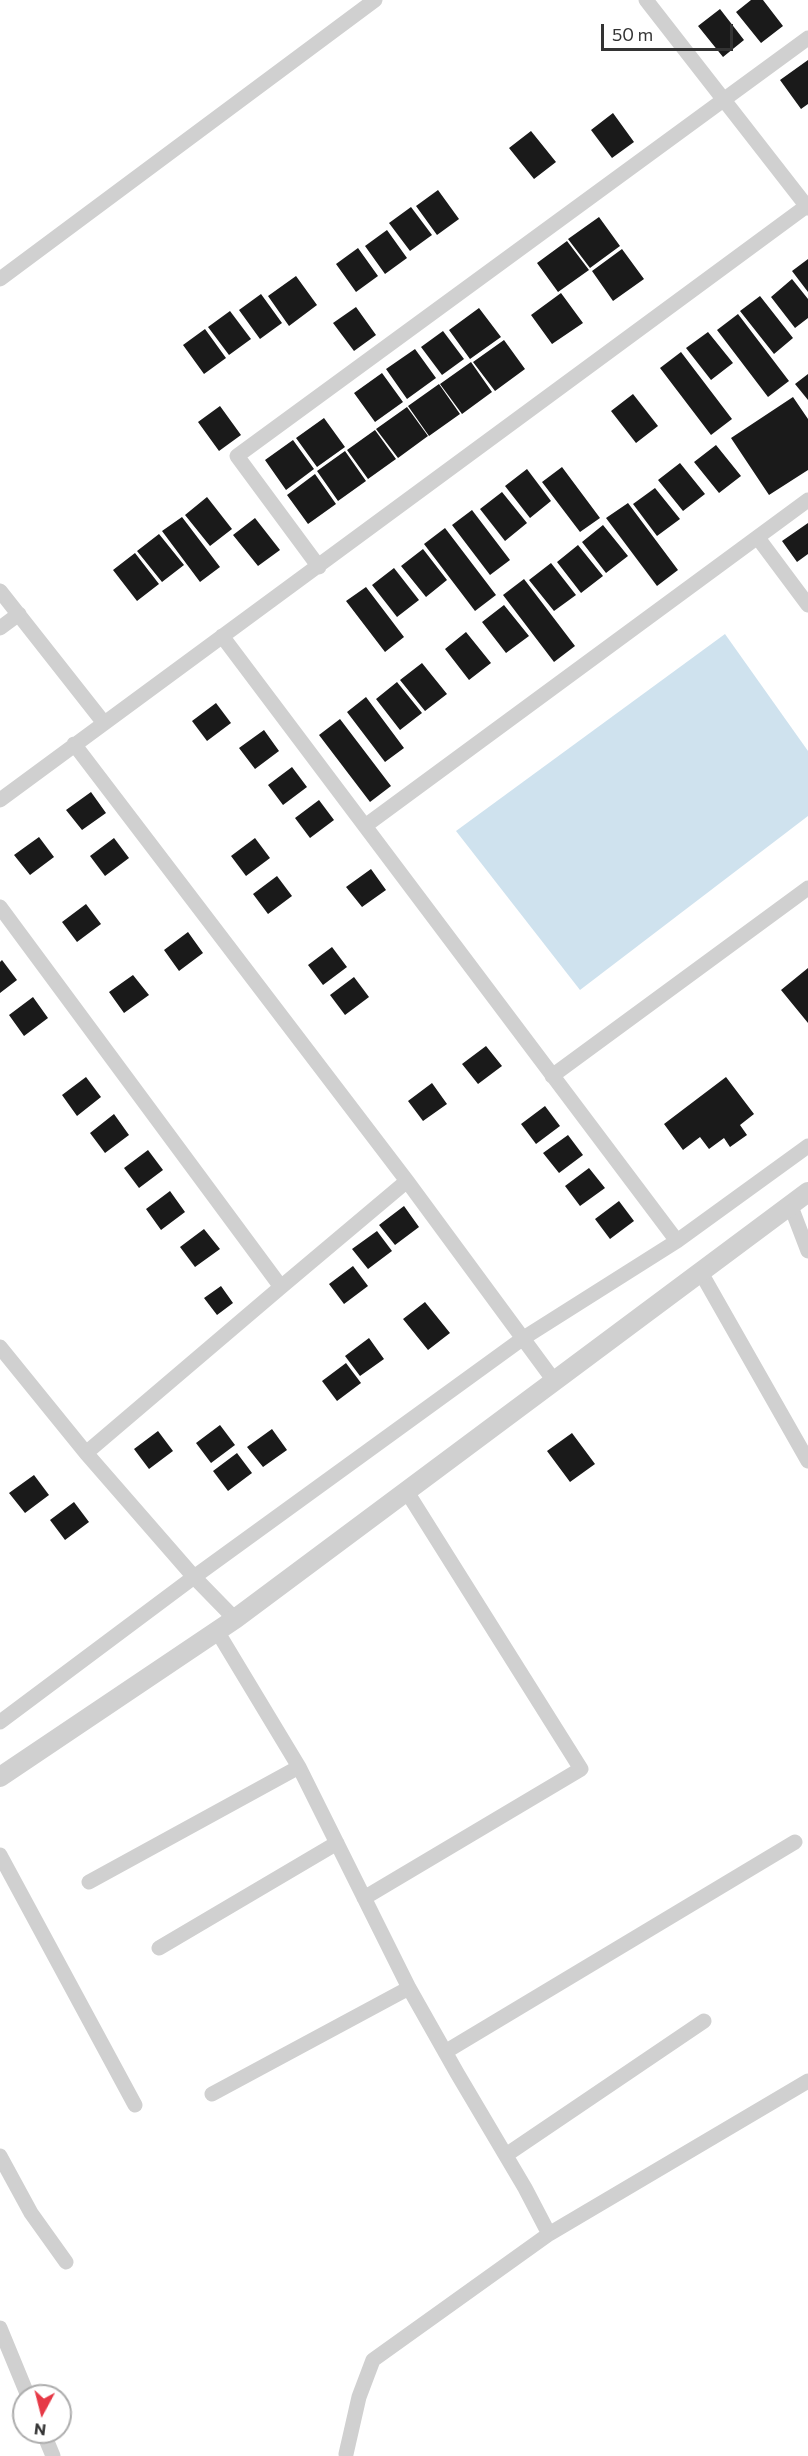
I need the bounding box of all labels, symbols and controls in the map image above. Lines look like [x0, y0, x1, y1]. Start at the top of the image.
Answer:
scale bar [604, 12, 736, 50]
text: 50 m [612, 23, 653, 45]
north arrow [12, 2384, 72, 2444]
text: N [33, 2420, 47, 2441]

